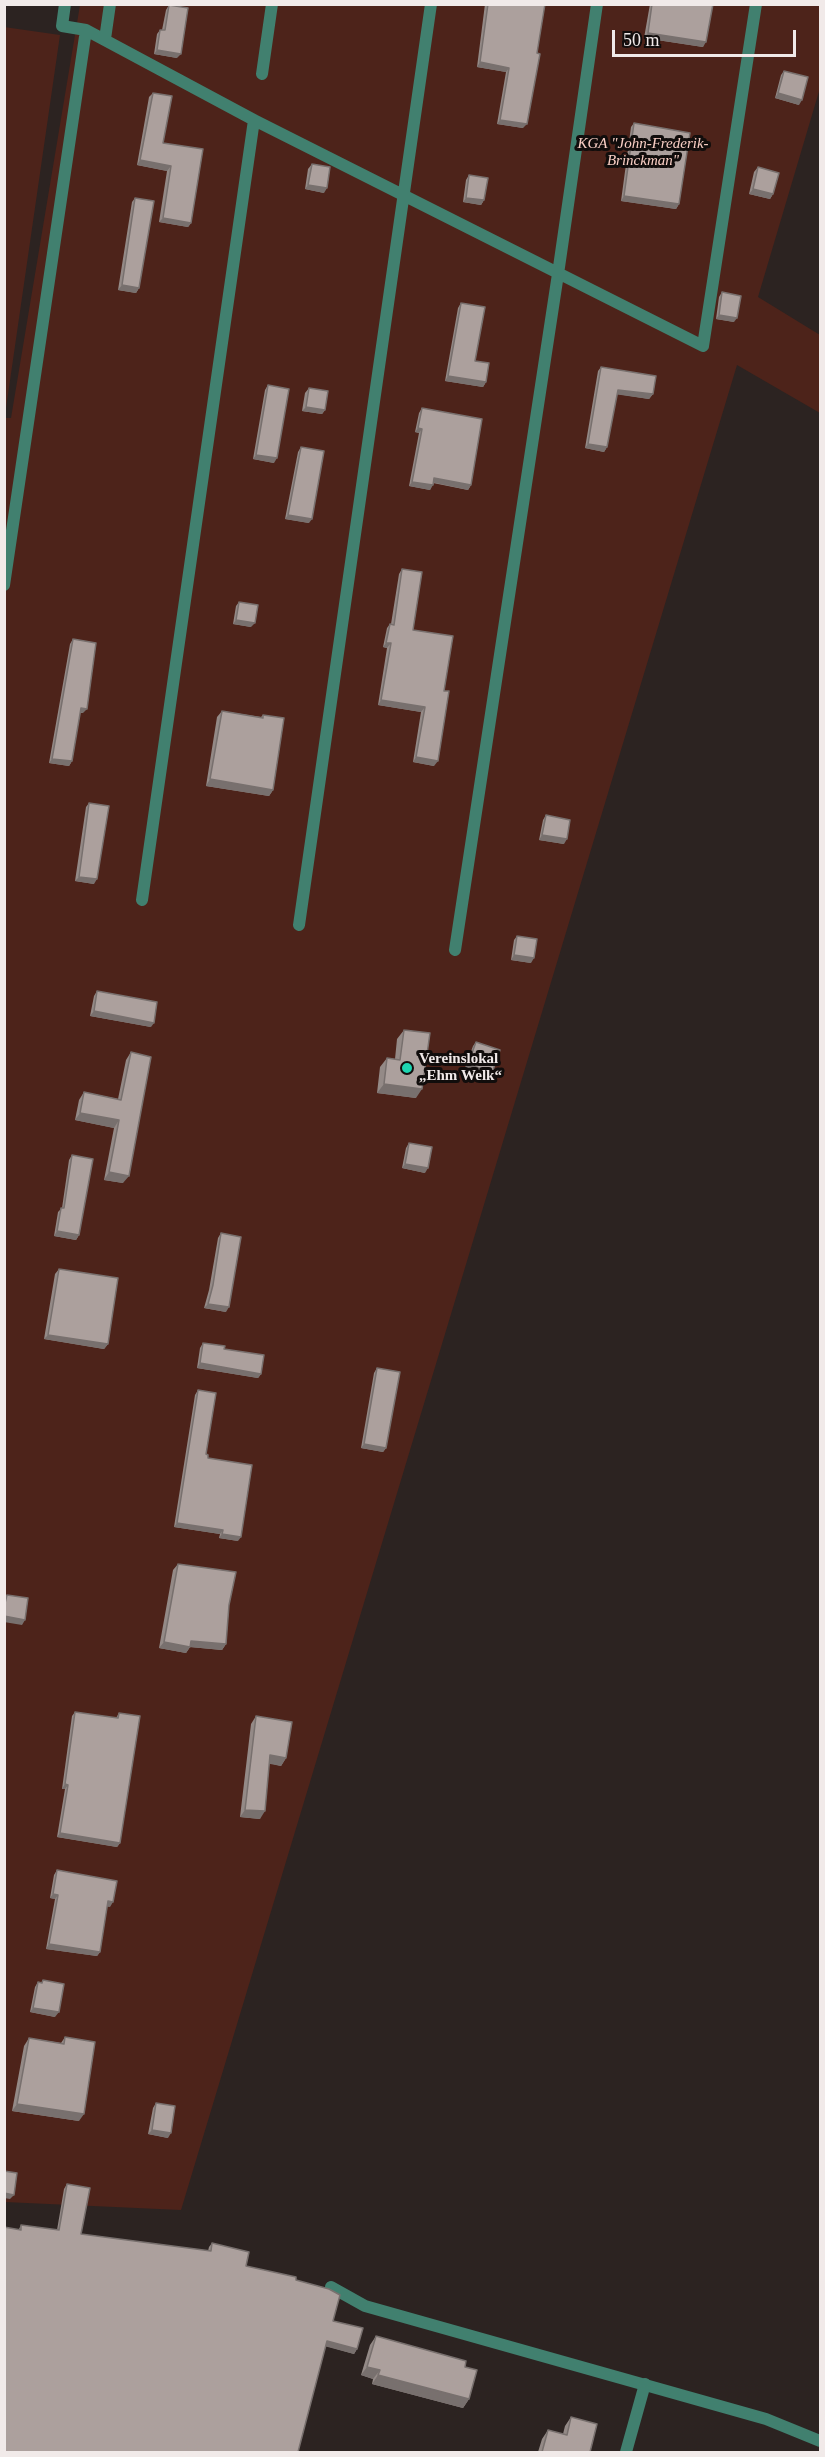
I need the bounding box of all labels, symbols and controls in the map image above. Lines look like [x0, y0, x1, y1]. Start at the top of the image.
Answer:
scale bar [615, 18, 800, 56]
text: 50 m [623, 30, 660, 50]
park label: KGA "John-Frederik- Brinckman" [577, 135, 709, 170]
place label: Vereinslokal „Ehm Welk“ [419, 1050, 502, 1085]
marker: Vereinslokal „Ehm Welk“ [400, 1061, 414, 1075]

